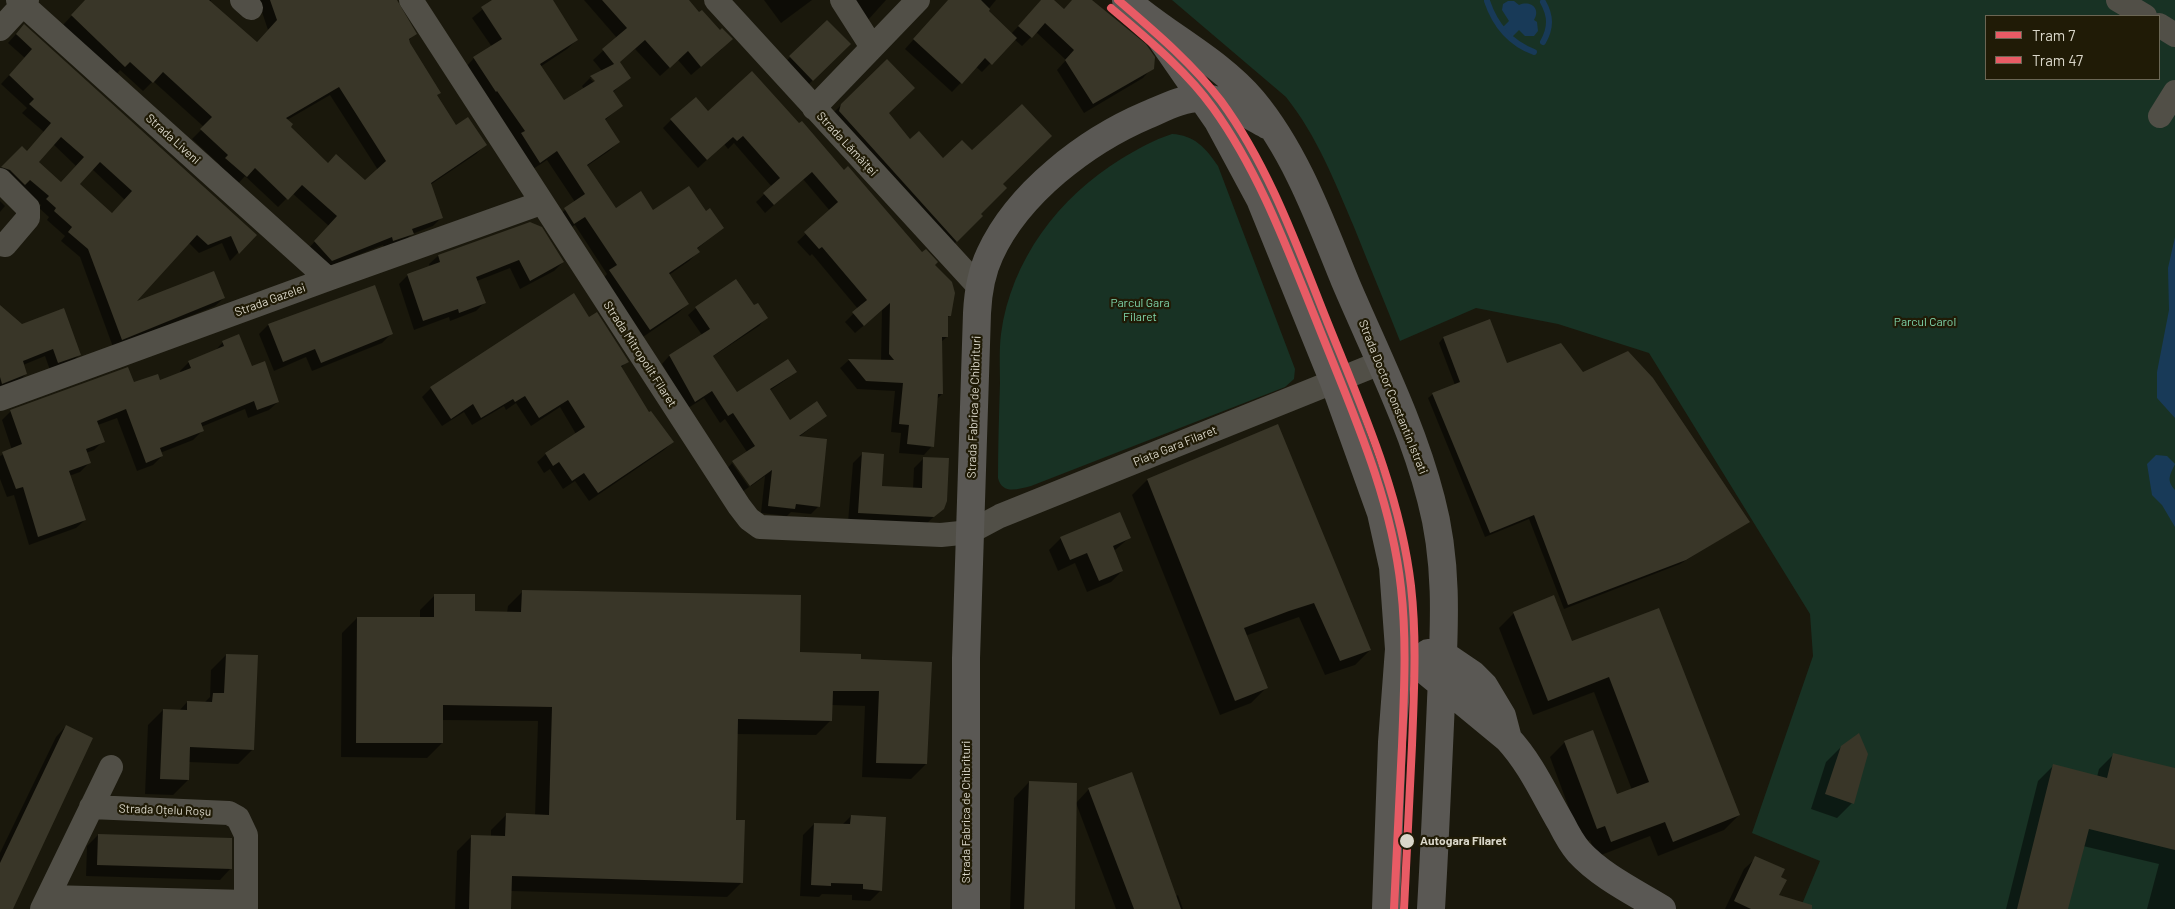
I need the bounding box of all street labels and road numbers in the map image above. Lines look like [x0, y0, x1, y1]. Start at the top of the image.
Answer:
street label: Strada Lămâiței [814, 109, 880, 179]
street label: Strada Liveni [143, 111, 203, 167]
street label: Strada Gazelei [233, 281, 307, 319]
street label: Strada Mitropolit Filaret [600, 298, 680, 410]
street label: Strada Doctor Constantin Istrati [1355, 318, 1431, 476]
street label: Strada Fabrica de Chibrituri [964, 335, 984, 479]
street label: Piața Gara Filaret [1131, 423, 1219, 469]
street label: Strada Fabrica de Chibrituri [959, 741, 973, 883]
street label: Strada Oțelu Roșu [118, 801, 212, 819]

